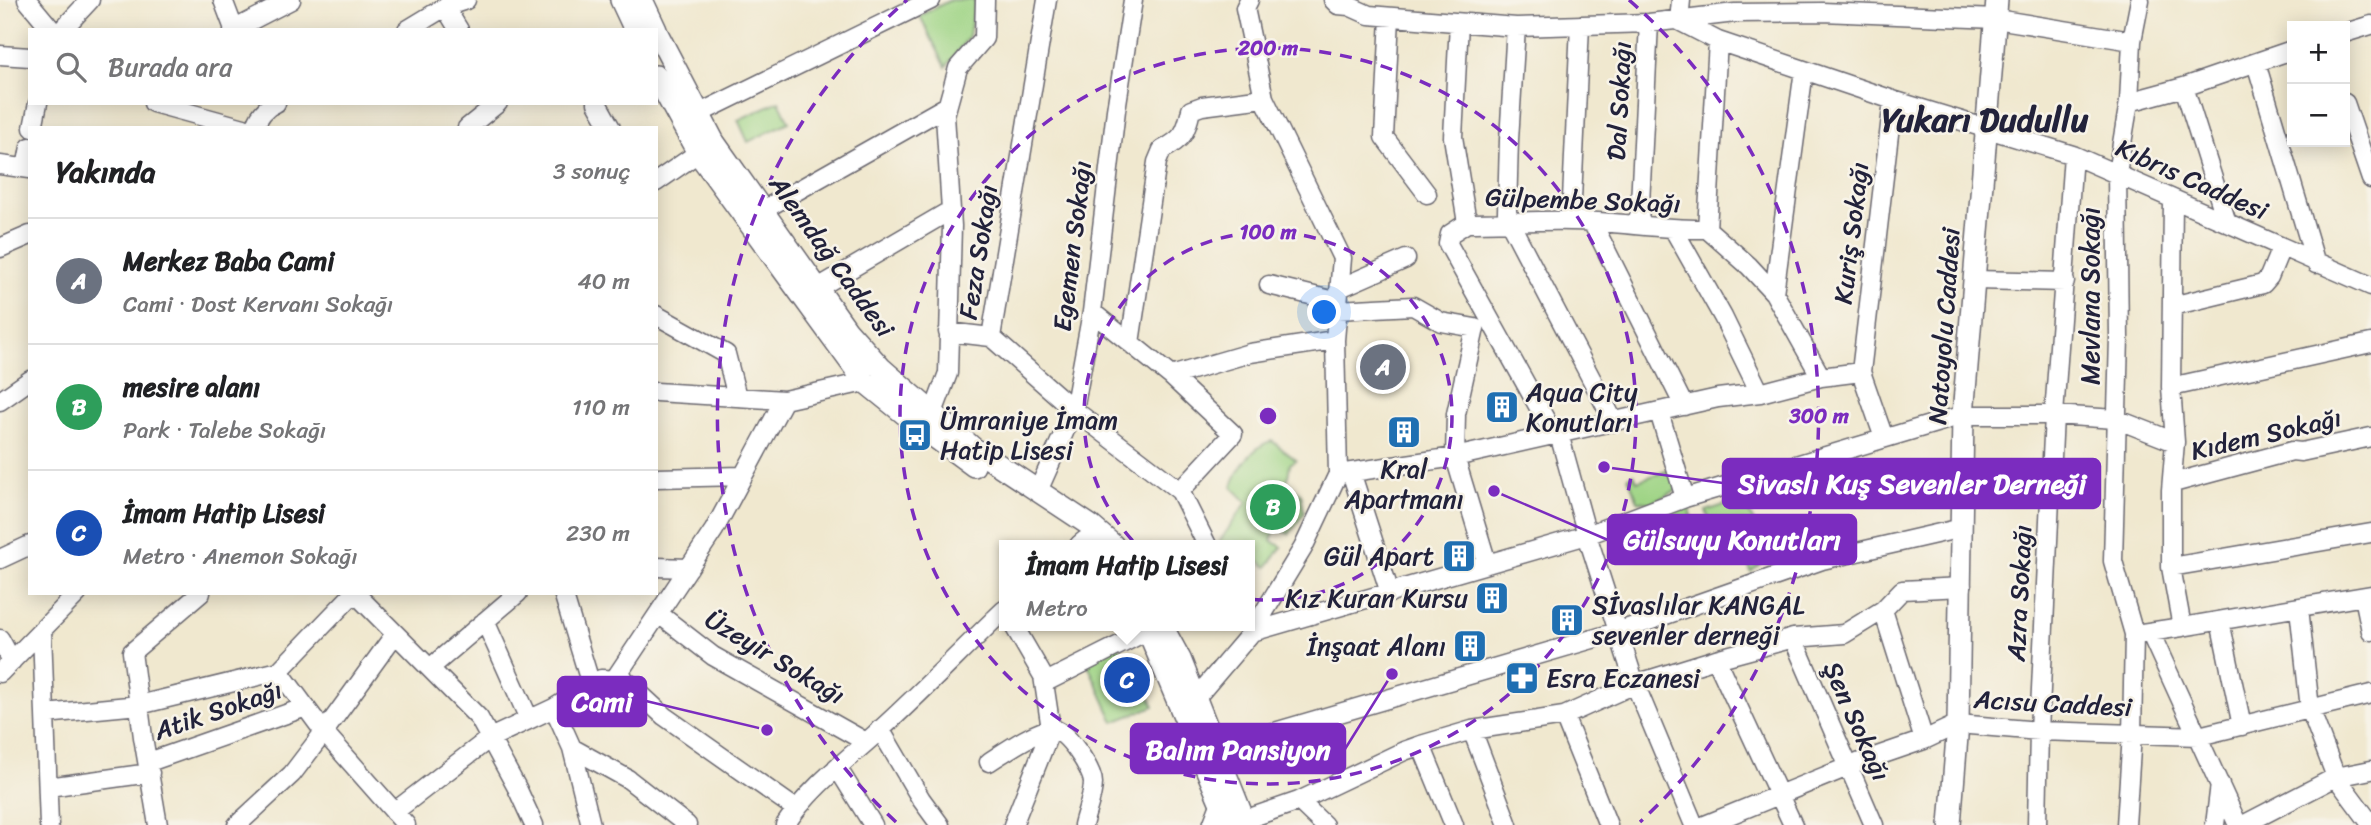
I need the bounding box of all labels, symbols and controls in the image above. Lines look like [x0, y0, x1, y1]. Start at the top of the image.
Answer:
map controls [2287, 21, 2350, 147]
button: + [2287, 21, 2350, 84]
search box [28, 28, 658, 105]
text: 200 m [1237, 29, 1299, 67]
street label: Dal Sokağı [1593, 40, 1645, 162]
text: Burada ara [108, 44, 232, 90]
icon: search [52, 48, 90, 86]
button: − [2287, 84, 2350, 147]
district label: Yukarı Dudullu [1882, 91, 2089, 149]
street label: Kıbrıs Caddesi [2108, 125, 2277, 233]
text: Yakında [56, 145, 156, 199]
text: 3 sonuç [553, 151, 630, 192]
street label: Egemen Sokağı [1039, 158, 1105, 334]
street label: Kuriş Sokağı [1819, 159, 1883, 307]
street label: Alemdağ Caddesi [756, 164, 908, 348]
street label: Gülpembe Sokağı [1485, 174, 1681, 226]
street label: Feza Sokağı [945, 181, 1011, 323]
street label: Mevlana Sokağı [2067, 207, 2113, 385]
text: 100 m [1239, 213, 1297, 251]
street label: Natoyolu Caddesi [1914, 225, 1974, 426]
text: Merkez Baba Cami [123, 238, 334, 284]
text: A [71, 261, 87, 302]
text: 40 m [577, 261, 630, 302]
text: Cami · Dost Kervanı Sokağı [123, 284, 393, 325]
your location [1307, 295, 1341, 329]
pin: A [1360, 341, 1406, 393]
text: mesire alanı [123, 364, 260, 410]
place label: Aqua City Konutları [1525, 369, 1638, 445]
text: B [72, 387, 86, 428]
text: 110 m [572, 387, 630, 428]
building icon: Aqua City Konutları [1483, 388, 1521, 426]
street label: Kıdem Sokağı [2186, 394, 2346, 474]
place label: Ümraniye İmam Hatip Lisesi [940, 397, 1118, 473]
text: 300 m [1788, 397, 1850, 435]
centre of rings [1256, 404, 1280, 428]
text: Park · Talebe Sokağı [123, 410, 326, 451]
building icon: Kral Apartmanı [1385, 413, 1423, 451]
bus stop icon: Ümraniye İmam Hatip Lisesi [896, 416, 934, 454]
place label: Kral Apartmanı [1343, 446, 1464, 522]
callout: Sivaslı Kuş Sevenler Derneği [1723, 459, 2100, 508]
text: Sivaslı Kuş Sevenler Derneği [1737, 459, 2087, 508]
pin: B [1250, 481, 1296, 533]
text: İmam Hatip Lisesi [123, 490, 325, 536]
text: C [72, 513, 86, 554]
text: 230 m [566, 513, 630, 554]
callout: Gülsuyu Konutları [1608, 515, 1856, 564]
text: Gülsuyu Konutları [1623, 515, 1841, 564]
street label: Azra Sokağı [1992, 524, 2046, 663]
place label: Gül Apart [1324, 533, 1434, 579]
text: Metro · Anemon Sokağı [123, 536, 358, 577]
building icon: Gül Apart [1440, 537, 1478, 575]
popup [999, 540, 1255, 631]
text: İmam Hatip Lisesi [1026, 542, 1228, 588]
place label: Kız Kuran Kursu [1285, 575, 1468, 621]
building icon: Kız Kuran Kursu [1473, 579, 1511, 617]
place label: Sİvaslılar KANGAL sevenler derneği [1591, 582, 1804, 658]
text: Metro [1026, 588, 1088, 629]
street label: Üzeyir Sokağı [696, 597, 854, 717]
building icon: Sİvaslılar KANGAL sevenler derneği [1548, 601, 1586, 639]
place label: İnşaat Alanı [1306, 623, 1446, 669]
building icon: İnşaat Alanı [1451, 627, 1489, 665]
pin: C [1104, 654, 1150, 706]
street label: Şen Sokağı [1810, 654, 1904, 788]
place label: Esra Eczanesi [1546, 655, 1701, 701]
pharmacy icon: Esra Eczanesi [1503, 659, 1541, 697]
street label: Atik Sokağı [147, 667, 288, 754]
street label: Acısu Caddesi [1972, 676, 2134, 730]
callout: Cami [558, 677, 646, 726]
text: Cami [571, 677, 634, 726]
callout: Balım Pansiyon [1131, 724, 1345, 773]
text: Balım Pansiyon [1145, 725, 1331, 774]

